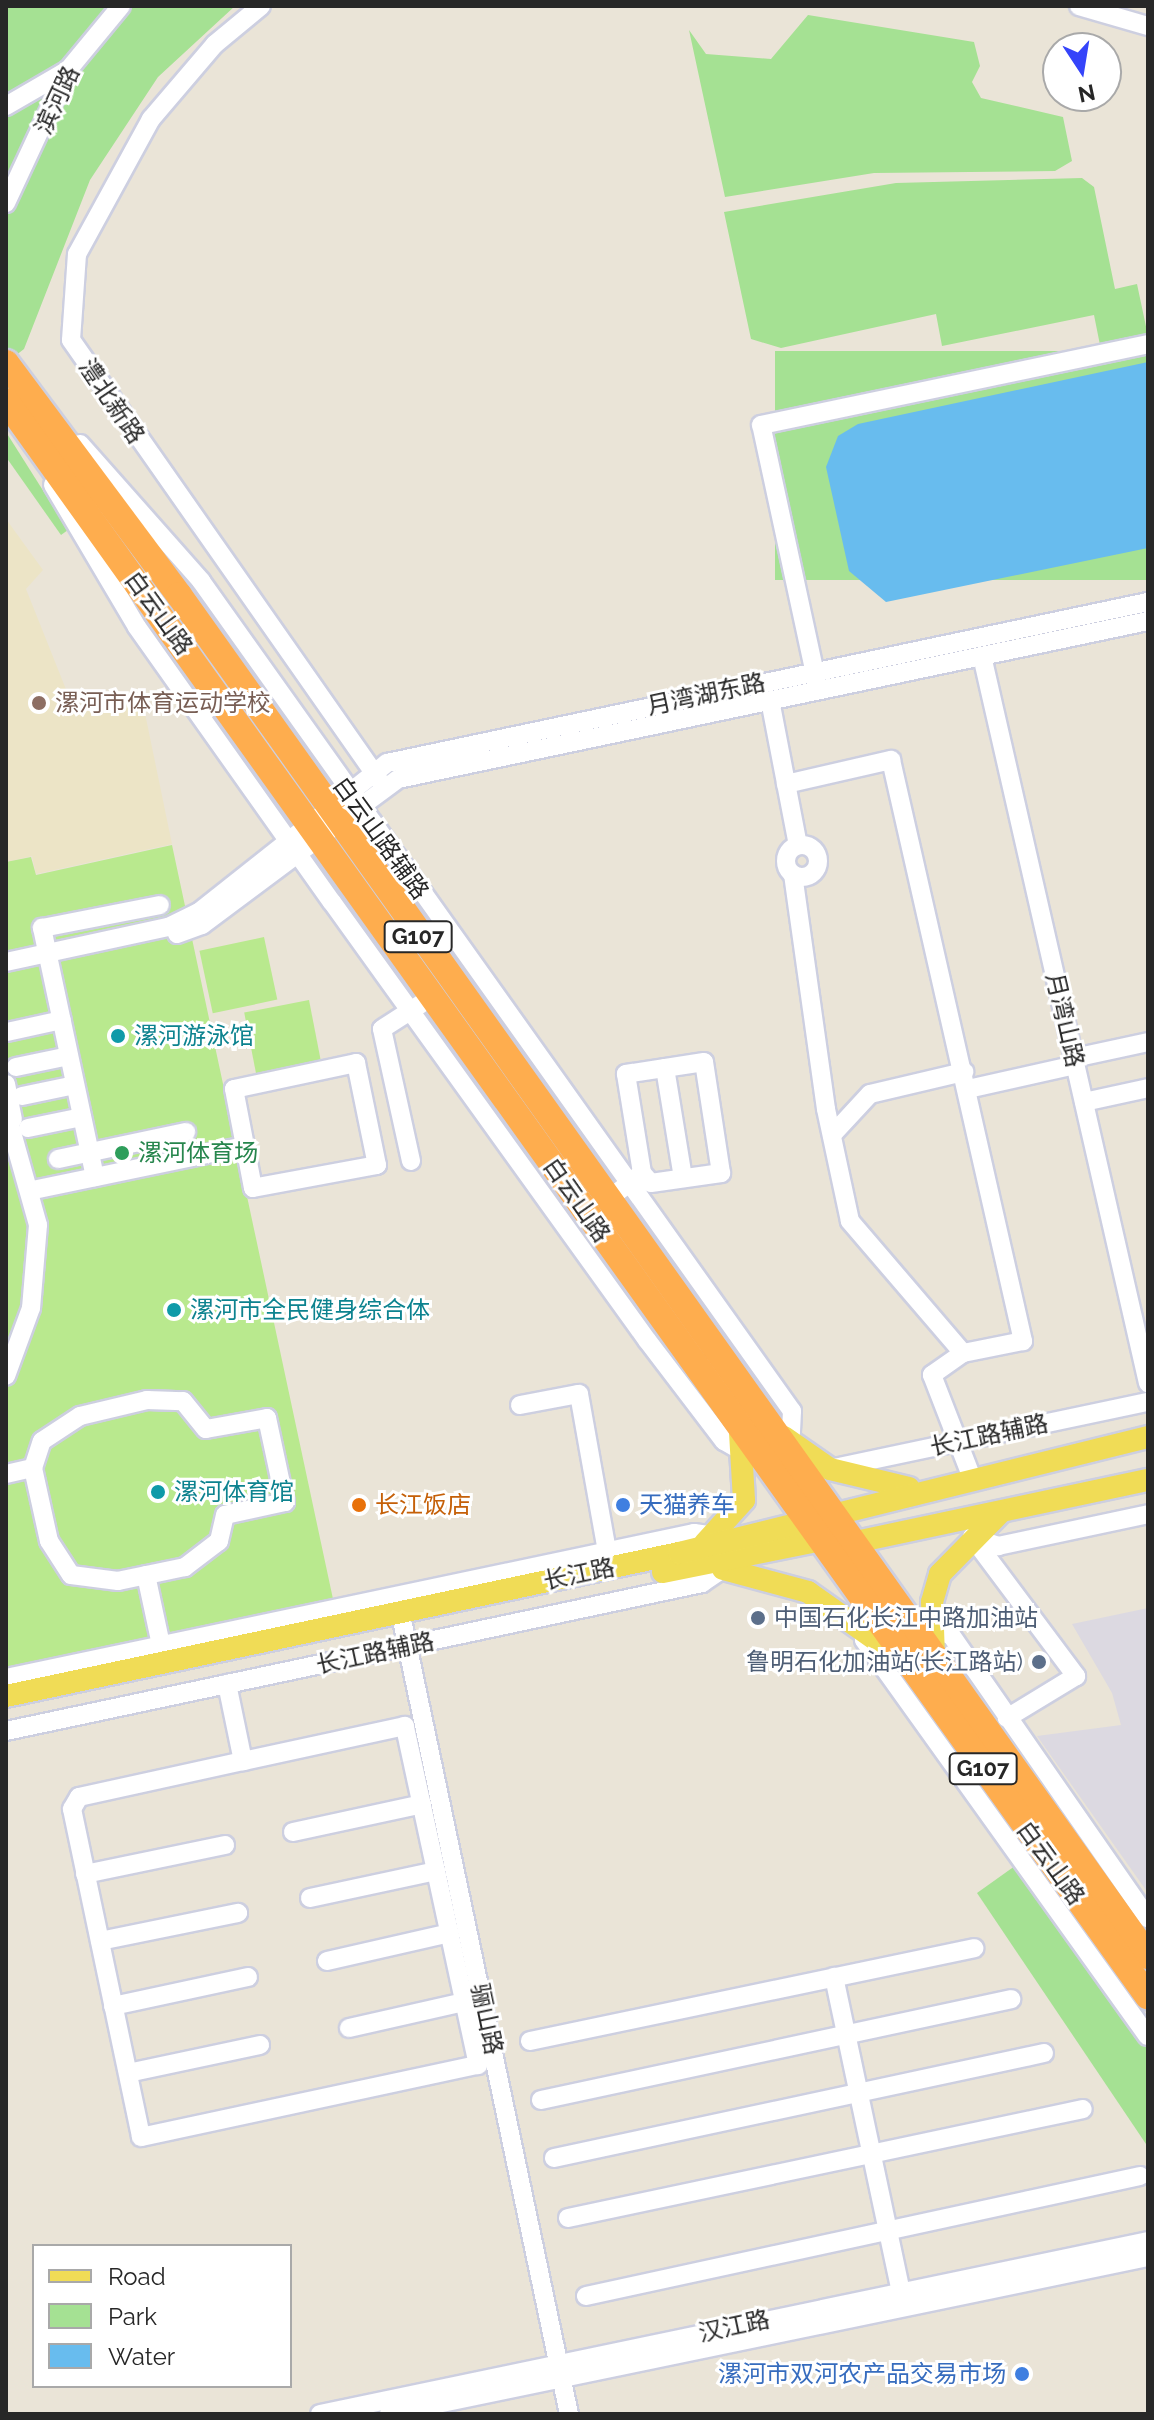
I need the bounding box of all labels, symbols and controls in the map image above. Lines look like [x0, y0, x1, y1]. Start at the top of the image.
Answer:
north arrow [1042, 32, 1122, 112]
street label: 滨河路 [29, 61, 85, 139]
text: N [1076, 79, 1097, 108]
street label: 澧北新路 [73, 353, 151, 449]
street label: 白云山路 [119, 566, 199, 660]
street label: 月湾湖东路 [644, 667, 768, 721]
place label: 漯河市体育运动学校 [55, 689, 271, 717]
marker: 漯河市体育运动学校 [30, 694, 48, 712]
street label: 白云山路辅路 [327, 771, 435, 905]
road number: G107 [382, 919, 454, 955]
street label: 月湾山路 [1040, 970, 1090, 1070]
place label: 漯河游泳馆 [134, 1022, 254, 1050]
marker: 漯河游泳馆 [109, 1027, 127, 1045]
place label: 漯河体育场 [138, 1139, 258, 1167]
marker: 漯河体育场 [113, 1144, 131, 1162]
street label: 白云山路 [538, 1152, 616, 1248]
place label: 漯河市全民健身综合体 [190, 1296, 430, 1324]
marker: 漯河市全民健身综合体 [165, 1301, 183, 1319]
street label: 长江路辅路 [927, 1408, 1051, 1462]
place label: 漯河体育馆 [174, 1478, 294, 1506]
marker: 漯河体育馆 [149, 1483, 167, 1501]
place label: 长江饭店 [375, 1491, 471, 1519]
place label: 天猫养车 [639, 1491, 735, 1519]
marker: 长江饭店 [350, 1496, 368, 1514]
marker: 天猫养车 [614, 1496, 632, 1514]
street label: 长江路 [541, 1552, 617, 1596]
place label: 中国石化长江中路加油站 [774, 1604, 1038, 1632]
marker: 中国石化长江中路加油站 [749, 1609, 767, 1627]
street label: 长江路辅路 [313, 1626, 437, 1680]
place label: 鲁明石化加油站(长江路站) [746, 1648, 1023, 1676]
marker: 鲁明石化加油站(长江路站) [1030, 1653, 1048, 1671]
road number: G107 [947, 1751, 1019, 1787]
street label: 白云山路 [1011, 1816, 1091, 1910]
street label: 骊山路 [465, 1981, 509, 2057]
legend [32, 2244, 292, 2388]
text: Road [108, 2262, 166, 2291]
text: Park [108, 2302, 157, 2331]
street label: 汉江路 [696, 2304, 772, 2348]
text: Water [108, 2342, 175, 2371]
place label: 漯河市双河农产品交易市场 [718, 2360, 1006, 2388]
marker: 漯河市双河农产品交易市场 [1013, 2365, 1031, 2383]

